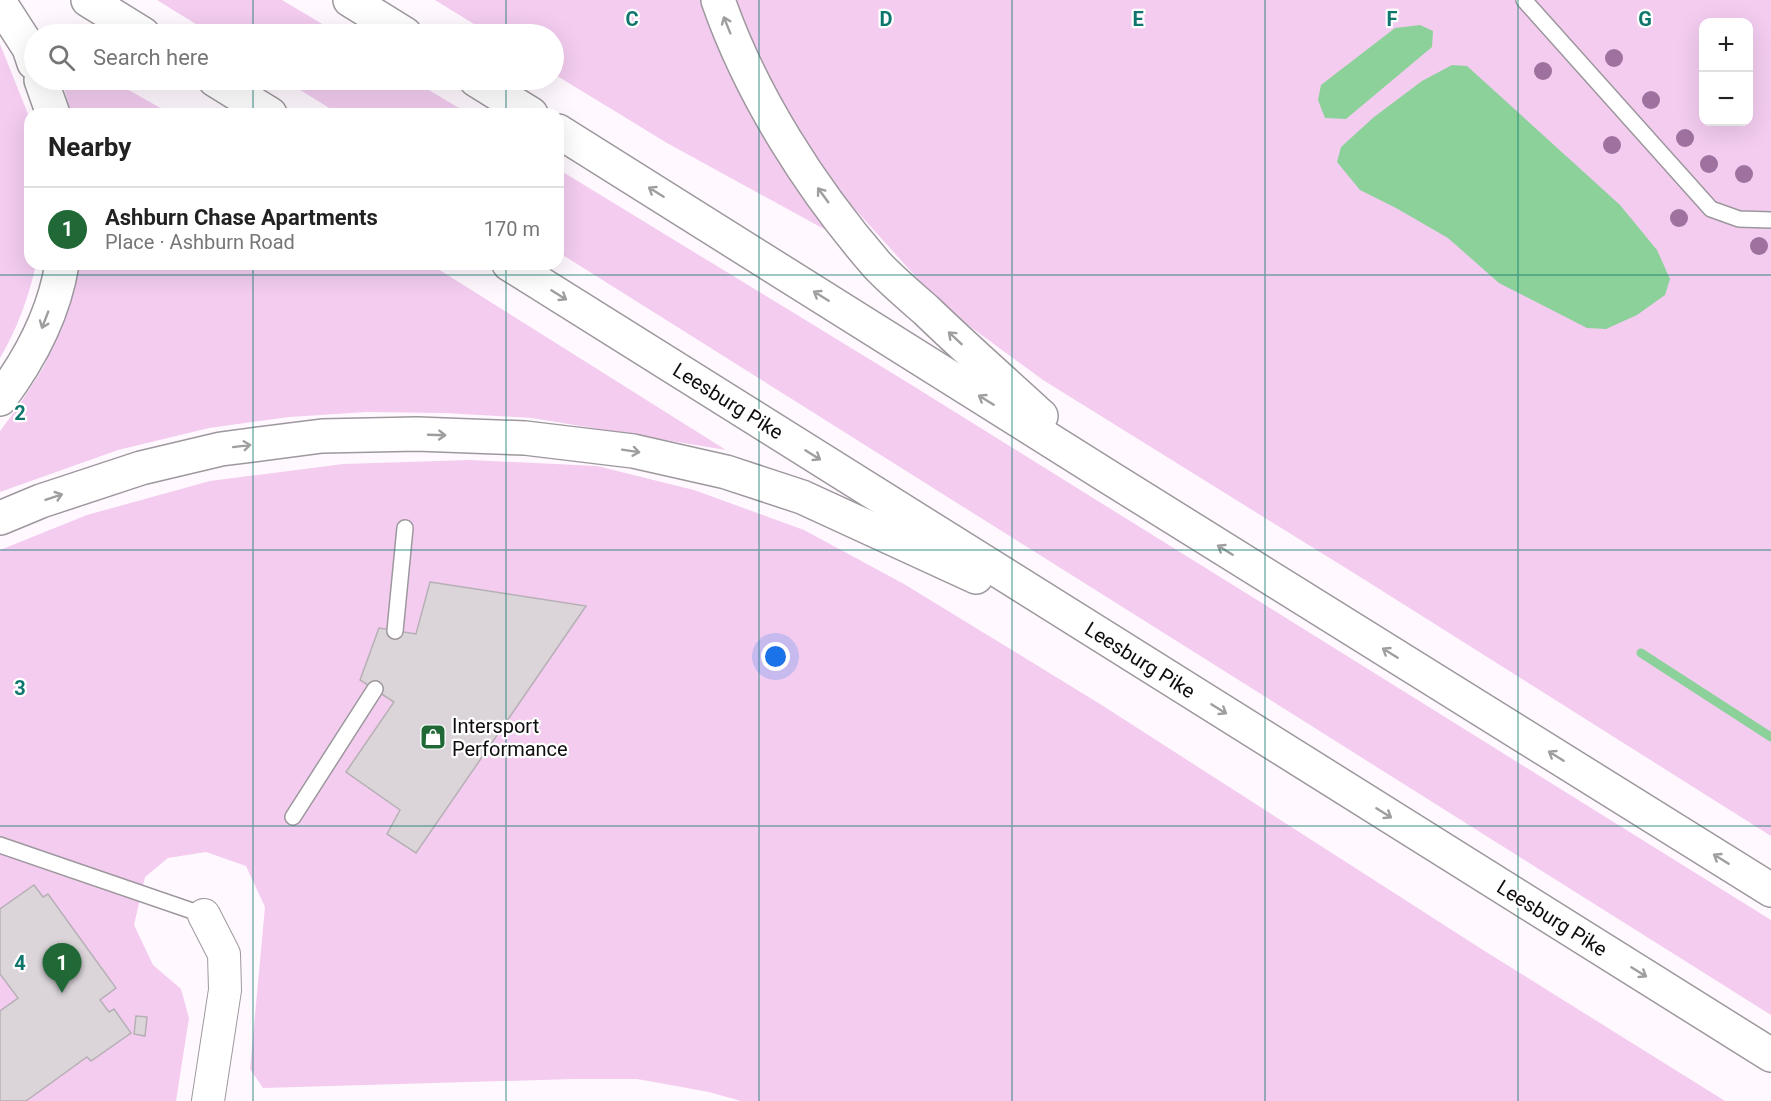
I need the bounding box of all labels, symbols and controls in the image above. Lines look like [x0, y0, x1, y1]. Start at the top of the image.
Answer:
text: C [625, 7, 639, 31]
text: D [880, 7, 893, 31]
text: E [1132, 7, 1144, 31]
text: F [1387, 7, 1398, 31]
text: G [1638, 7, 1652, 31]
one-way arrow [721, 17, 732, 35]
map controls [1699, 18, 1753, 126]
button: + [1699, 18, 1753, 72]
search box [24, 24, 564, 90]
icon: search [45, 41, 78, 74]
text: Search here [93, 45, 209, 70]
button: − [1699, 72, 1753, 126]
text: Nearby [48, 132, 131, 162]
one-way arrow [648, 186, 665, 198]
one-way arrow [816, 188, 829, 204]
text: Ashburn Chase Apartments [105, 205, 378, 230]
text: 1 [62, 217, 73, 241]
text: 170 m [484, 217, 540, 241]
text: Place · Ashburn Road [105, 230, 295, 254]
one-way arrow [550, 290, 567, 302]
one-way arrow [813, 290, 830, 302]
one-way arrow [39, 310, 50, 329]
one-way arrow [947, 331, 962, 345]
street label: Leesburg Pike [668, 358, 788, 444]
one-way arrow [978, 393, 995, 405]
text: 2 [14, 401, 26, 425]
one-way arrow [426, 429, 446, 440]
one-way arrow [232, 440, 252, 451]
one-way arrow [620, 446, 640, 457]
one-way arrow [804, 449, 821, 461]
one-way arrow [45, 490, 63, 501]
one-way arrow [1217, 543, 1234, 555]
street label: Leesburg Pike [1080, 617, 1200, 703]
your location [761, 642, 790, 671]
one-way arrow [1382, 646, 1399, 658]
text: 3 [14, 676, 26, 700]
one-way arrow [1210, 704, 1227, 716]
place label: Intersport Performance [452, 714, 568, 761]
shop icon: Intersport Performance [418, 722, 448, 752]
one-way arrow [1548, 749, 1565, 761]
one-way arrow [1376, 806, 1393, 819]
one-way arrow [1713, 853, 1730, 865]
street label: Leesburg Pike [1492, 875, 1612, 961]
pin: 1 [42, 944, 82, 993]
text: 4 [14, 951, 26, 975]
one-way arrow [1630, 967, 1647, 979]

